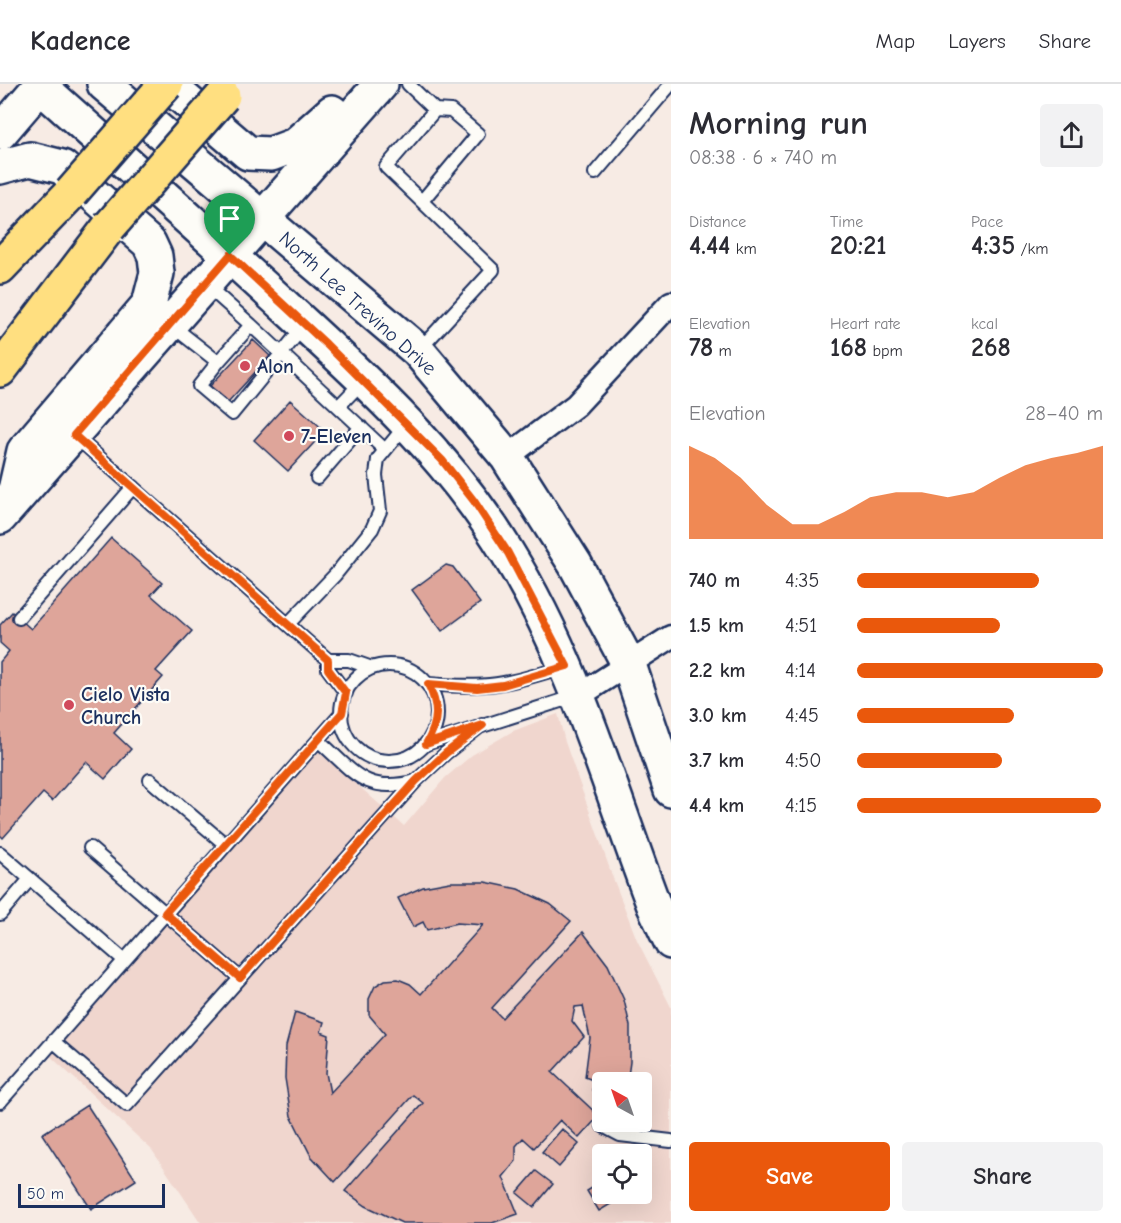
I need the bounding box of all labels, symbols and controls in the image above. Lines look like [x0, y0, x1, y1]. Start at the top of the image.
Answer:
text: Kadence [30, 25, 130, 57]
text: Map [876, 29, 915, 53]
text: Layers [948, 29, 1006, 53]
text: Share [1039, 29, 1091, 53]
text: Morning run [689, 104, 868, 142]
button: share [1040, 104, 1103, 167]
text: 08:38 · 6 × 740 m [689, 146, 837, 169]
pin [204, 193, 255, 255]
icon: arrive [213, 202, 246, 235]
text: Distance [689, 213, 746, 231]
text: Time [830, 213, 863, 231]
text: Pace [971, 213, 1003, 231]
street label: North Lee Trevino Drive [274, 227, 441, 380]
text: 4.44 [689, 231, 730, 261]
text: 20:21 [830, 231, 886, 261]
text: 4:35 [971, 231, 1015, 261]
text: km [730, 240, 757, 258]
text: /km [1015, 240, 1049, 258]
text: Elevation [689, 315, 750, 333]
text: Heart rate [830, 315, 901, 333]
text: kcal [971, 315, 998, 333]
text: 78 [689, 333, 713, 363]
text: 168 [830, 333, 867, 363]
text: 268 [971, 333, 1011, 363]
text: m [713, 342, 732, 360]
text: bpm [867, 342, 903, 360]
place label: Alon [257, 355, 294, 378]
marker: Alon [238, 359, 252, 373]
text: Elevation [689, 402, 766, 425]
text: 28–40 m [1025, 402, 1103, 425]
place label: 7-Eleven [301, 425, 372, 448]
marker: 7-Eleven [282, 429, 296, 443]
text: 740 m [689, 569, 740, 592]
text: 4:35 [785, 569, 819, 592]
text: 1.5 km [689, 614, 744, 637]
text: 4:51 [785, 614, 817, 637]
text: 2.2 km [689, 659, 745, 682]
text: 4:14 [785, 659, 816, 682]
place label: Cielo Vista Church [81, 683, 170, 729]
marker: Cielo Vista Church [62, 698, 76, 712]
text: 3.0 km [689, 704, 747, 727]
text: 4:45 [785, 704, 819, 727]
text: 3.7 km [689, 749, 744, 772]
text: 4:50 [785, 749, 821, 772]
text: 4.4 km [689, 794, 744, 817]
text: 4:15 [785, 794, 817, 817]
north arrow [592, 1072, 652, 1132]
map controls [592, 1072, 652, 1204]
button: Save [689, 1142, 890, 1211]
button: Share [902, 1142, 1103, 1211]
button: locate [592, 1144, 652, 1204]
scale bar [18, 1181, 165, 1208]
text: 50 m [27, 1185, 64, 1203]

